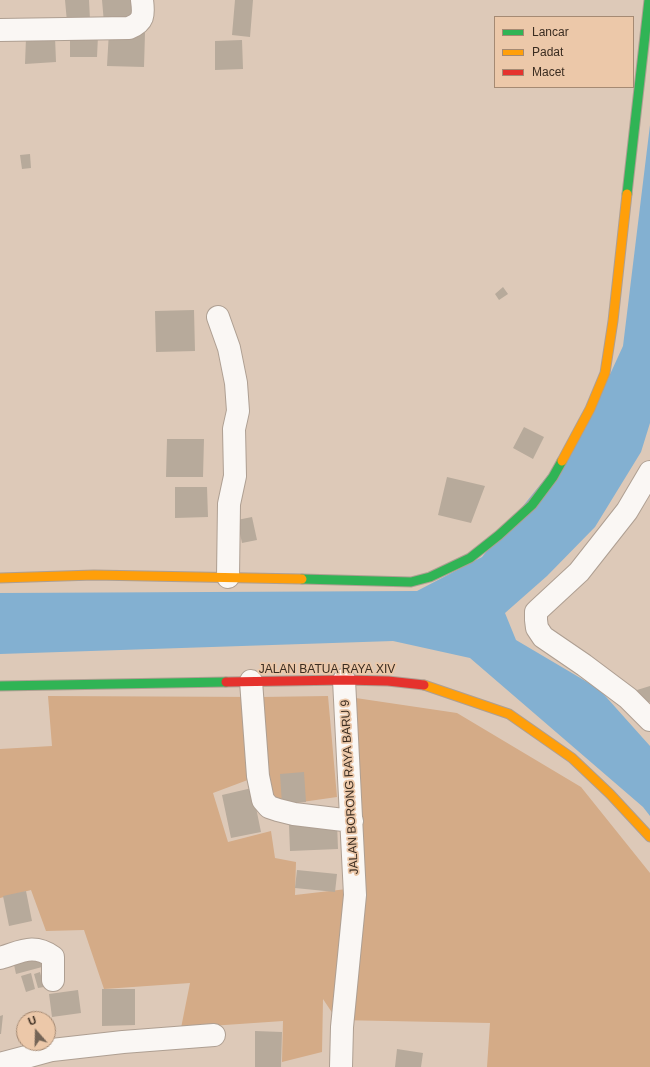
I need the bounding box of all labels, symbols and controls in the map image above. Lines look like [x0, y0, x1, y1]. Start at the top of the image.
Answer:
legend [494, 16, 634, 88]
text: Lancar [532, 25, 569, 39]
text: Padat [532, 45, 563, 59]
text: Macet [532, 65, 565, 79]
street label: JALAN BATUA RAYA XIV [259, 663, 395, 677]
street label: JALAN BORONG RAYA BARU 9 [338, 699, 362, 875]
north arrow [16, 1011, 56, 1051]
text: U [26, 1014, 38, 1028]

